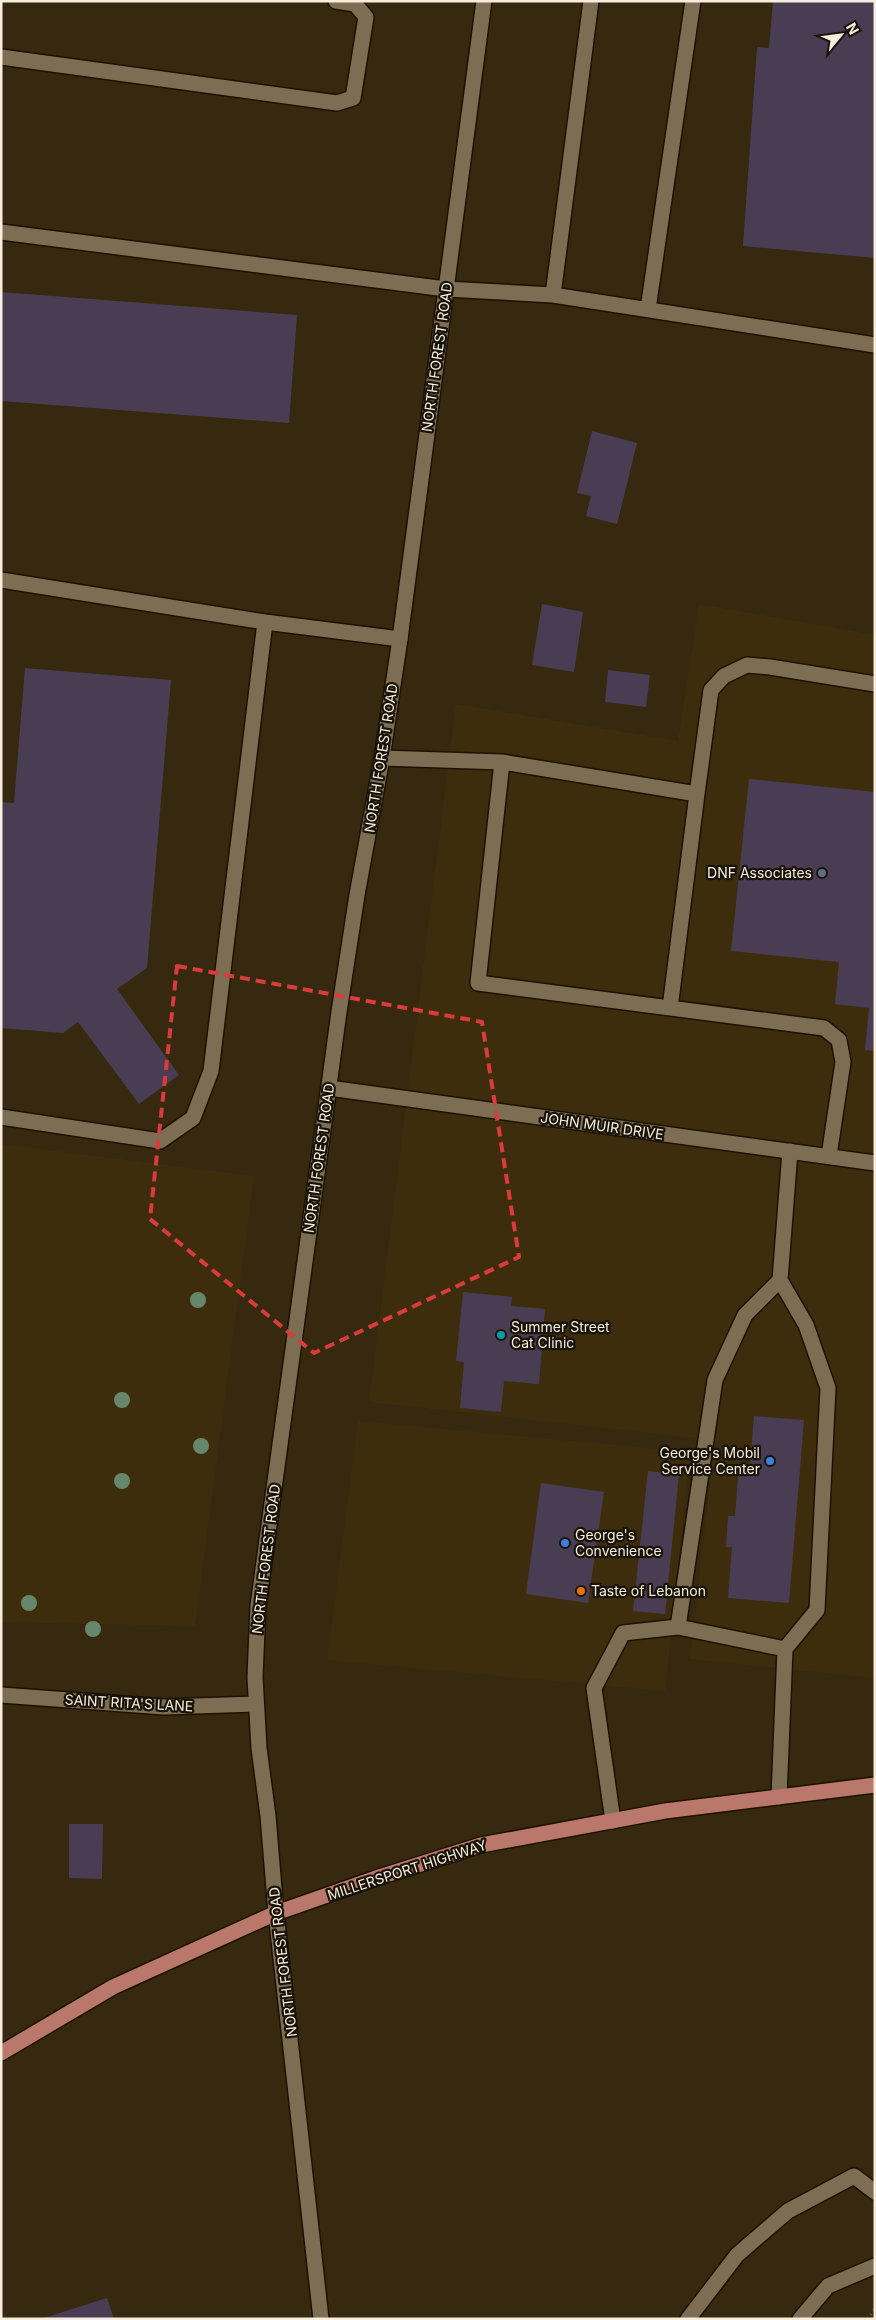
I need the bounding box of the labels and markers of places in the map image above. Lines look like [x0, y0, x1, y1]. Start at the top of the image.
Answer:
place label: DNF Associates [707, 864, 812, 881]
marker: DNF Associates [816, 867, 828, 879]
place label: Summer Street Cat Clinic [511, 1318, 610, 1351]
marker: Summer Street Cat Clinic [495, 1329, 507, 1341]
place label: George's Mobil Service Center [659, 1444, 760, 1477]
marker: George's Mobil Service Center [764, 1455, 776, 1467]
place label: George's Convenience [575, 1526, 662, 1559]
marker: George's Convenience [559, 1537, 571, 1549]
place label: Taste of Lebanon [591, 1582, 706, 1599]
marker: Taste of Lebanon [575, 1585, 587, 1597]

